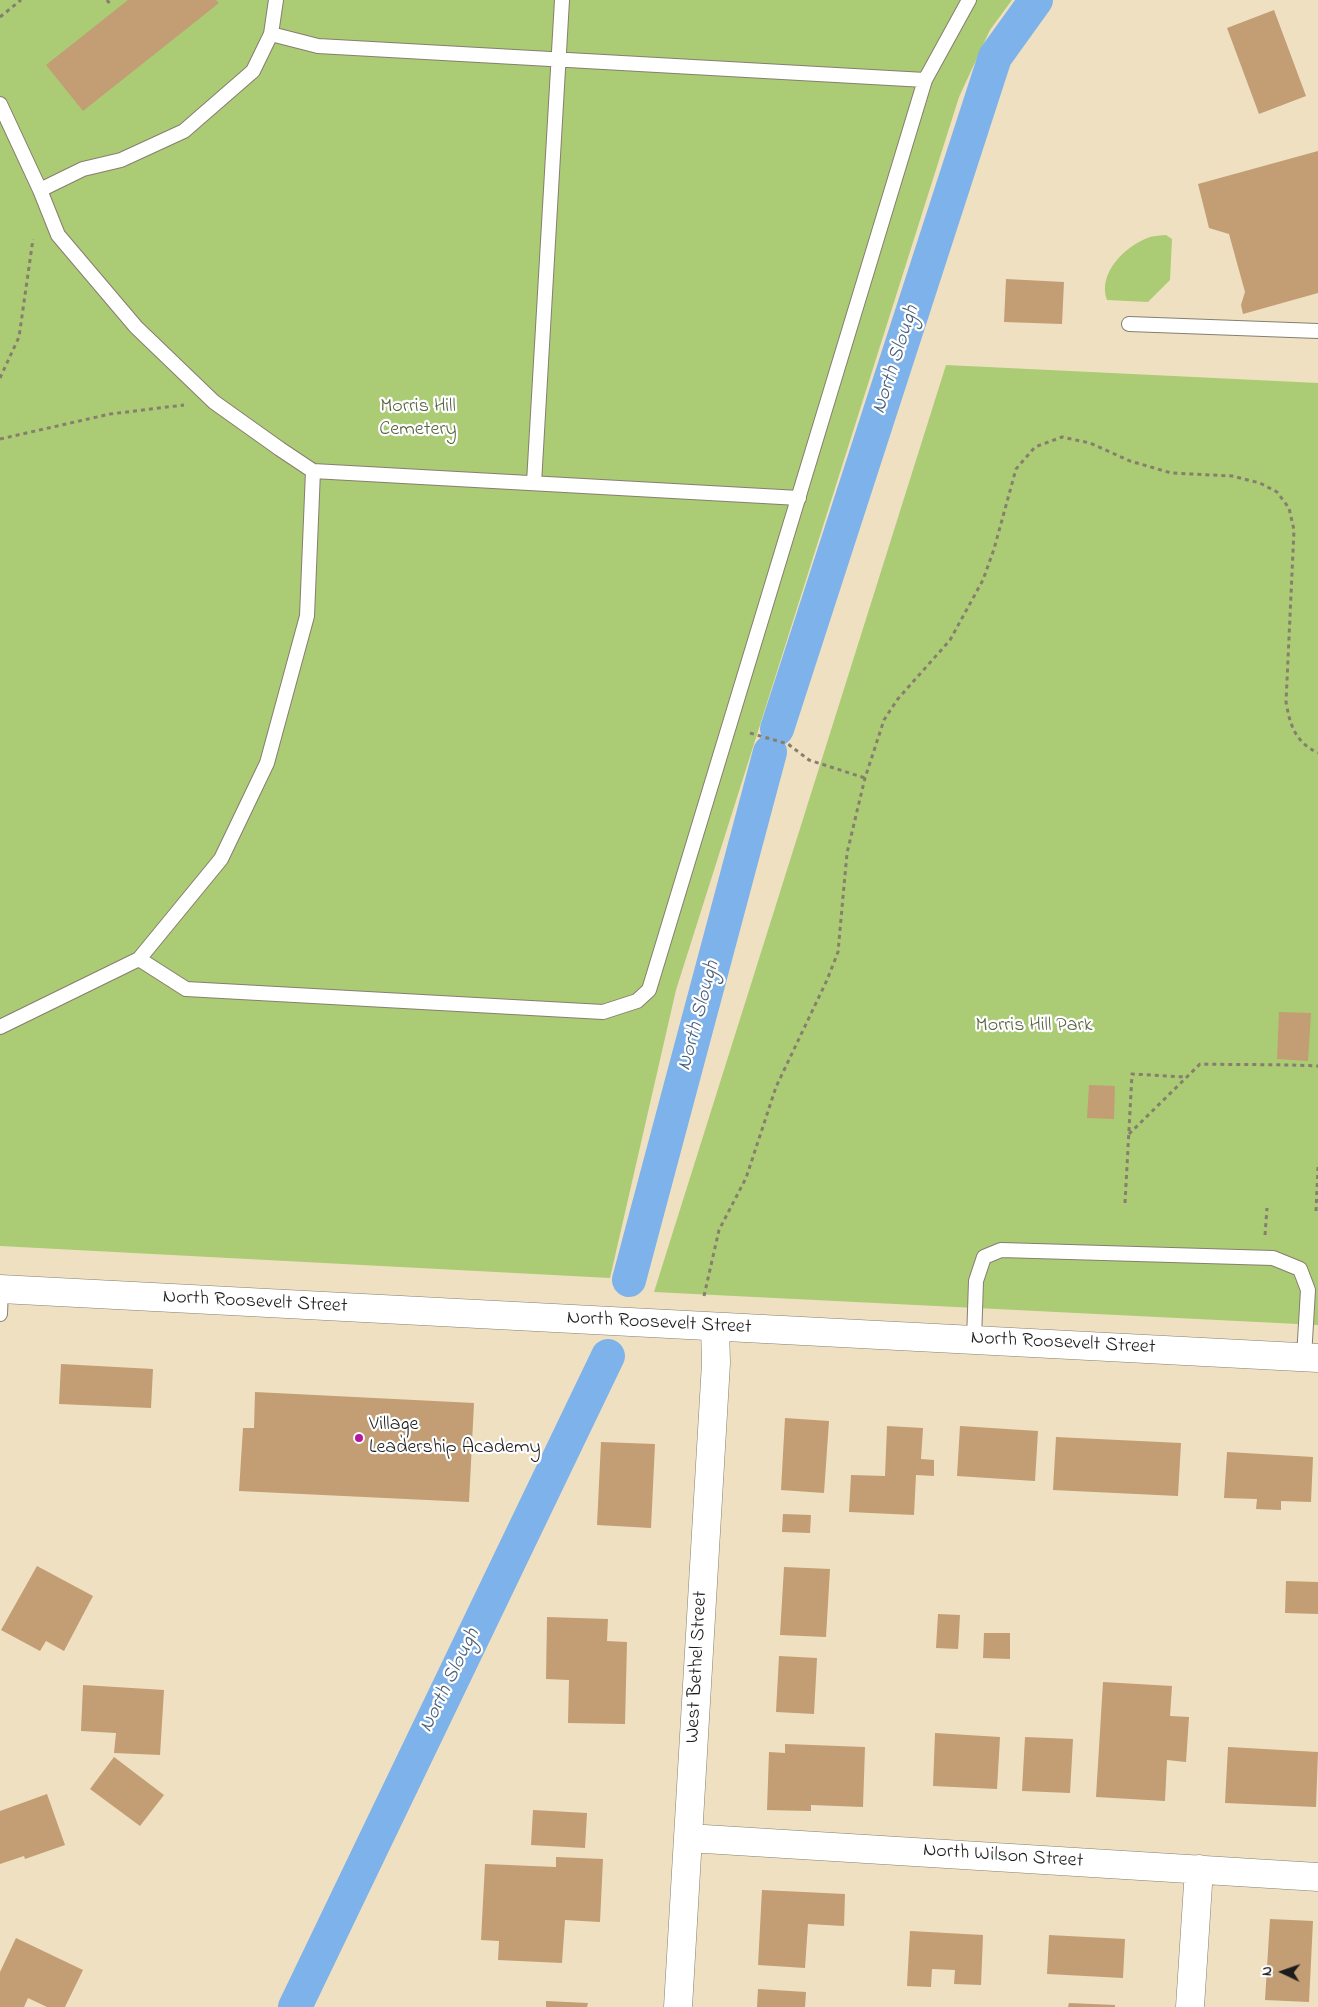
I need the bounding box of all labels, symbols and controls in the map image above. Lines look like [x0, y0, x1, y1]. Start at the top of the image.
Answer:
water label: North Slough [868, 303, 926, 417]
park label: Morris Hill Cemetery [379, 396, 457, 443]
water label: North Slough [673, 958, 727, 1074]
park label: Morris Hill Park [976, 1015, 1092, 1039]
street label: North Roosevelt Street [162, 1286, 348, 1320]
street label: North Roosevelt Street [566, 1307, 752, 1341]
street label: North Roosevelt Street [970, 1327, 1156, 1361]
place label: Village Leadership Academy [369, 1414, 541, 1461]
marker: Village Leadership Academy [353, 1432, 365, 1444]
street label: West Bethel Street [682, 1590, 714, 1744]
water label: North Slough [415, 1625, 487, 1737]
street label: North Wilson Street [922, 1839, 1084, 1875]
north arrow [1258, 1947, 1308, 1997]
text: N [1257, 1966, 1278, 1976]

